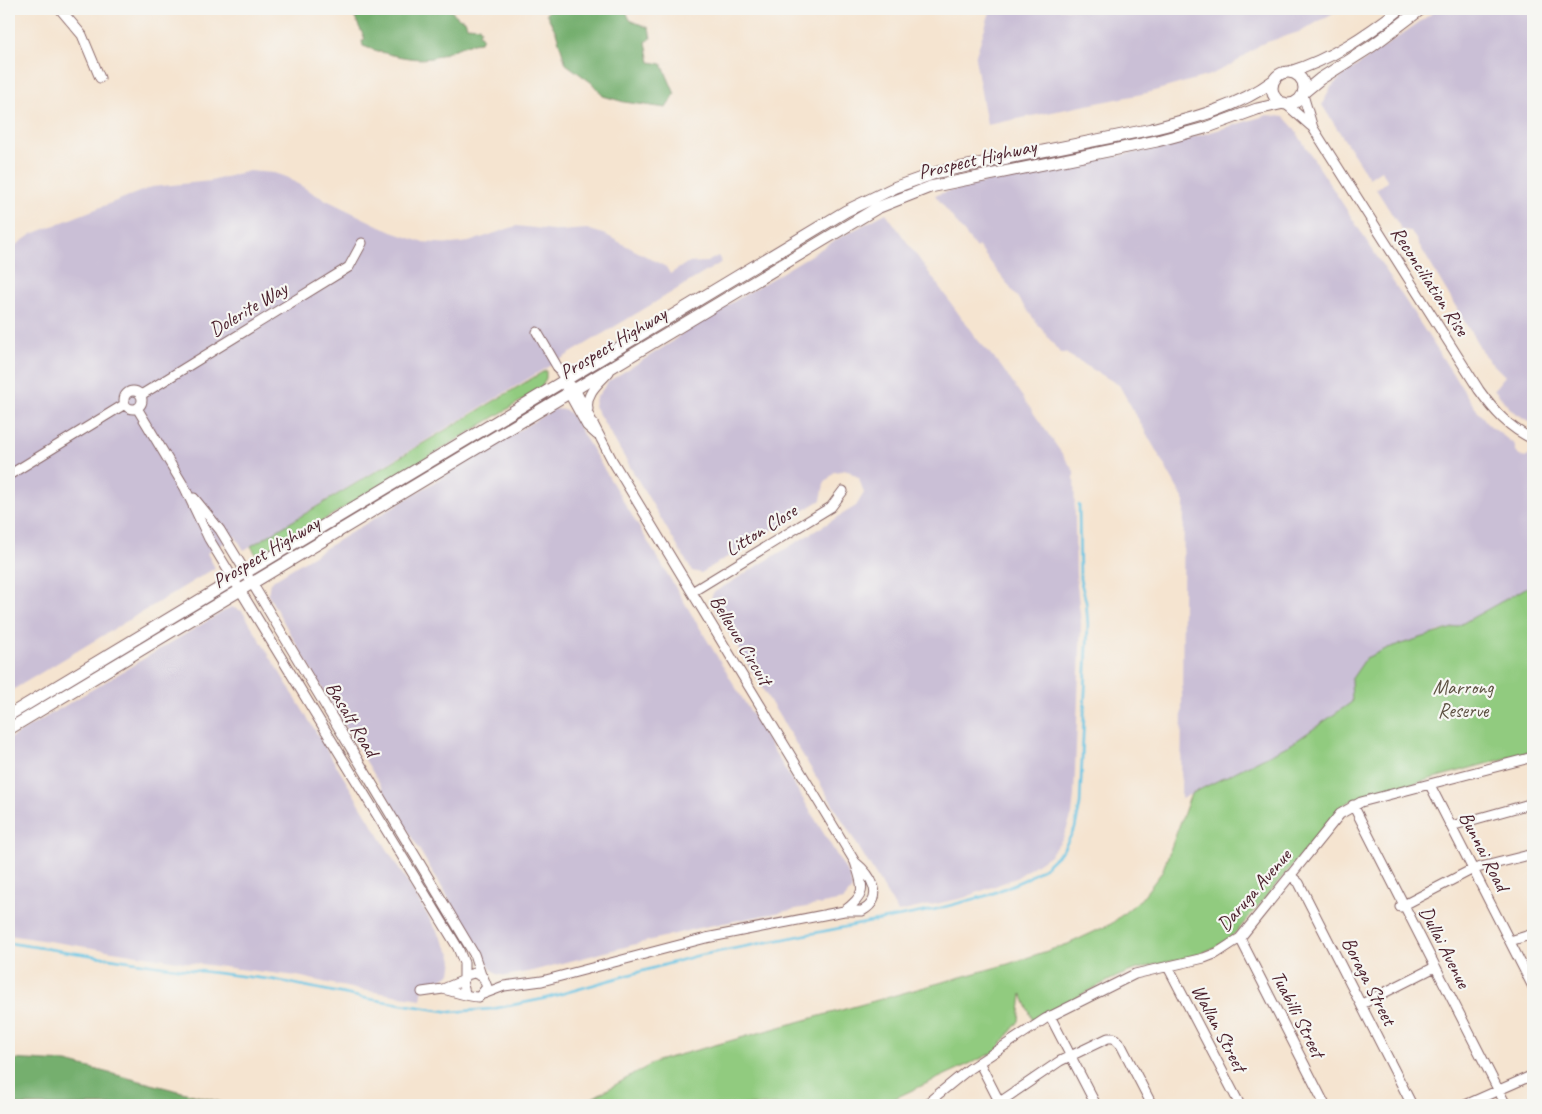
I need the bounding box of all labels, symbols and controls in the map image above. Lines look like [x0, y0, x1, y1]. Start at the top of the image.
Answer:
street label: Prospect Highway [916, 133, 1041, 185]
street label: Reconciliation Rise [1385, 222, 1476, 342]
street label: Dolerite Way [204, 275, 294, 342]
street label: Prospect Highway [555, 300, 673, 385]
street label: Litton Close [720, 497, 803, 562]
street label: Prospect Highway [208, 509, 326, 594]
street label: Bellevue Circuit [704, 590, 779, 693]
park label: Marrong Reserve [1433, 675, 1494, 723]
street label: Basalt Road [320, 677, 386, 764]
street label: Bunnai Road [1453, 807, 1516, 898]
street label: Daruga Avenue [1211, 843, 1298, 936]
street label: Dullai Avenue [1414, 902, 1477, 993]
street label: Boraga Street [1336, 933, 1403, 1032]
street label: Tuabilli Street [1265, 966, 1332, 1065]
street label: Wallan Street [1186, 980, 1254, 1079]

